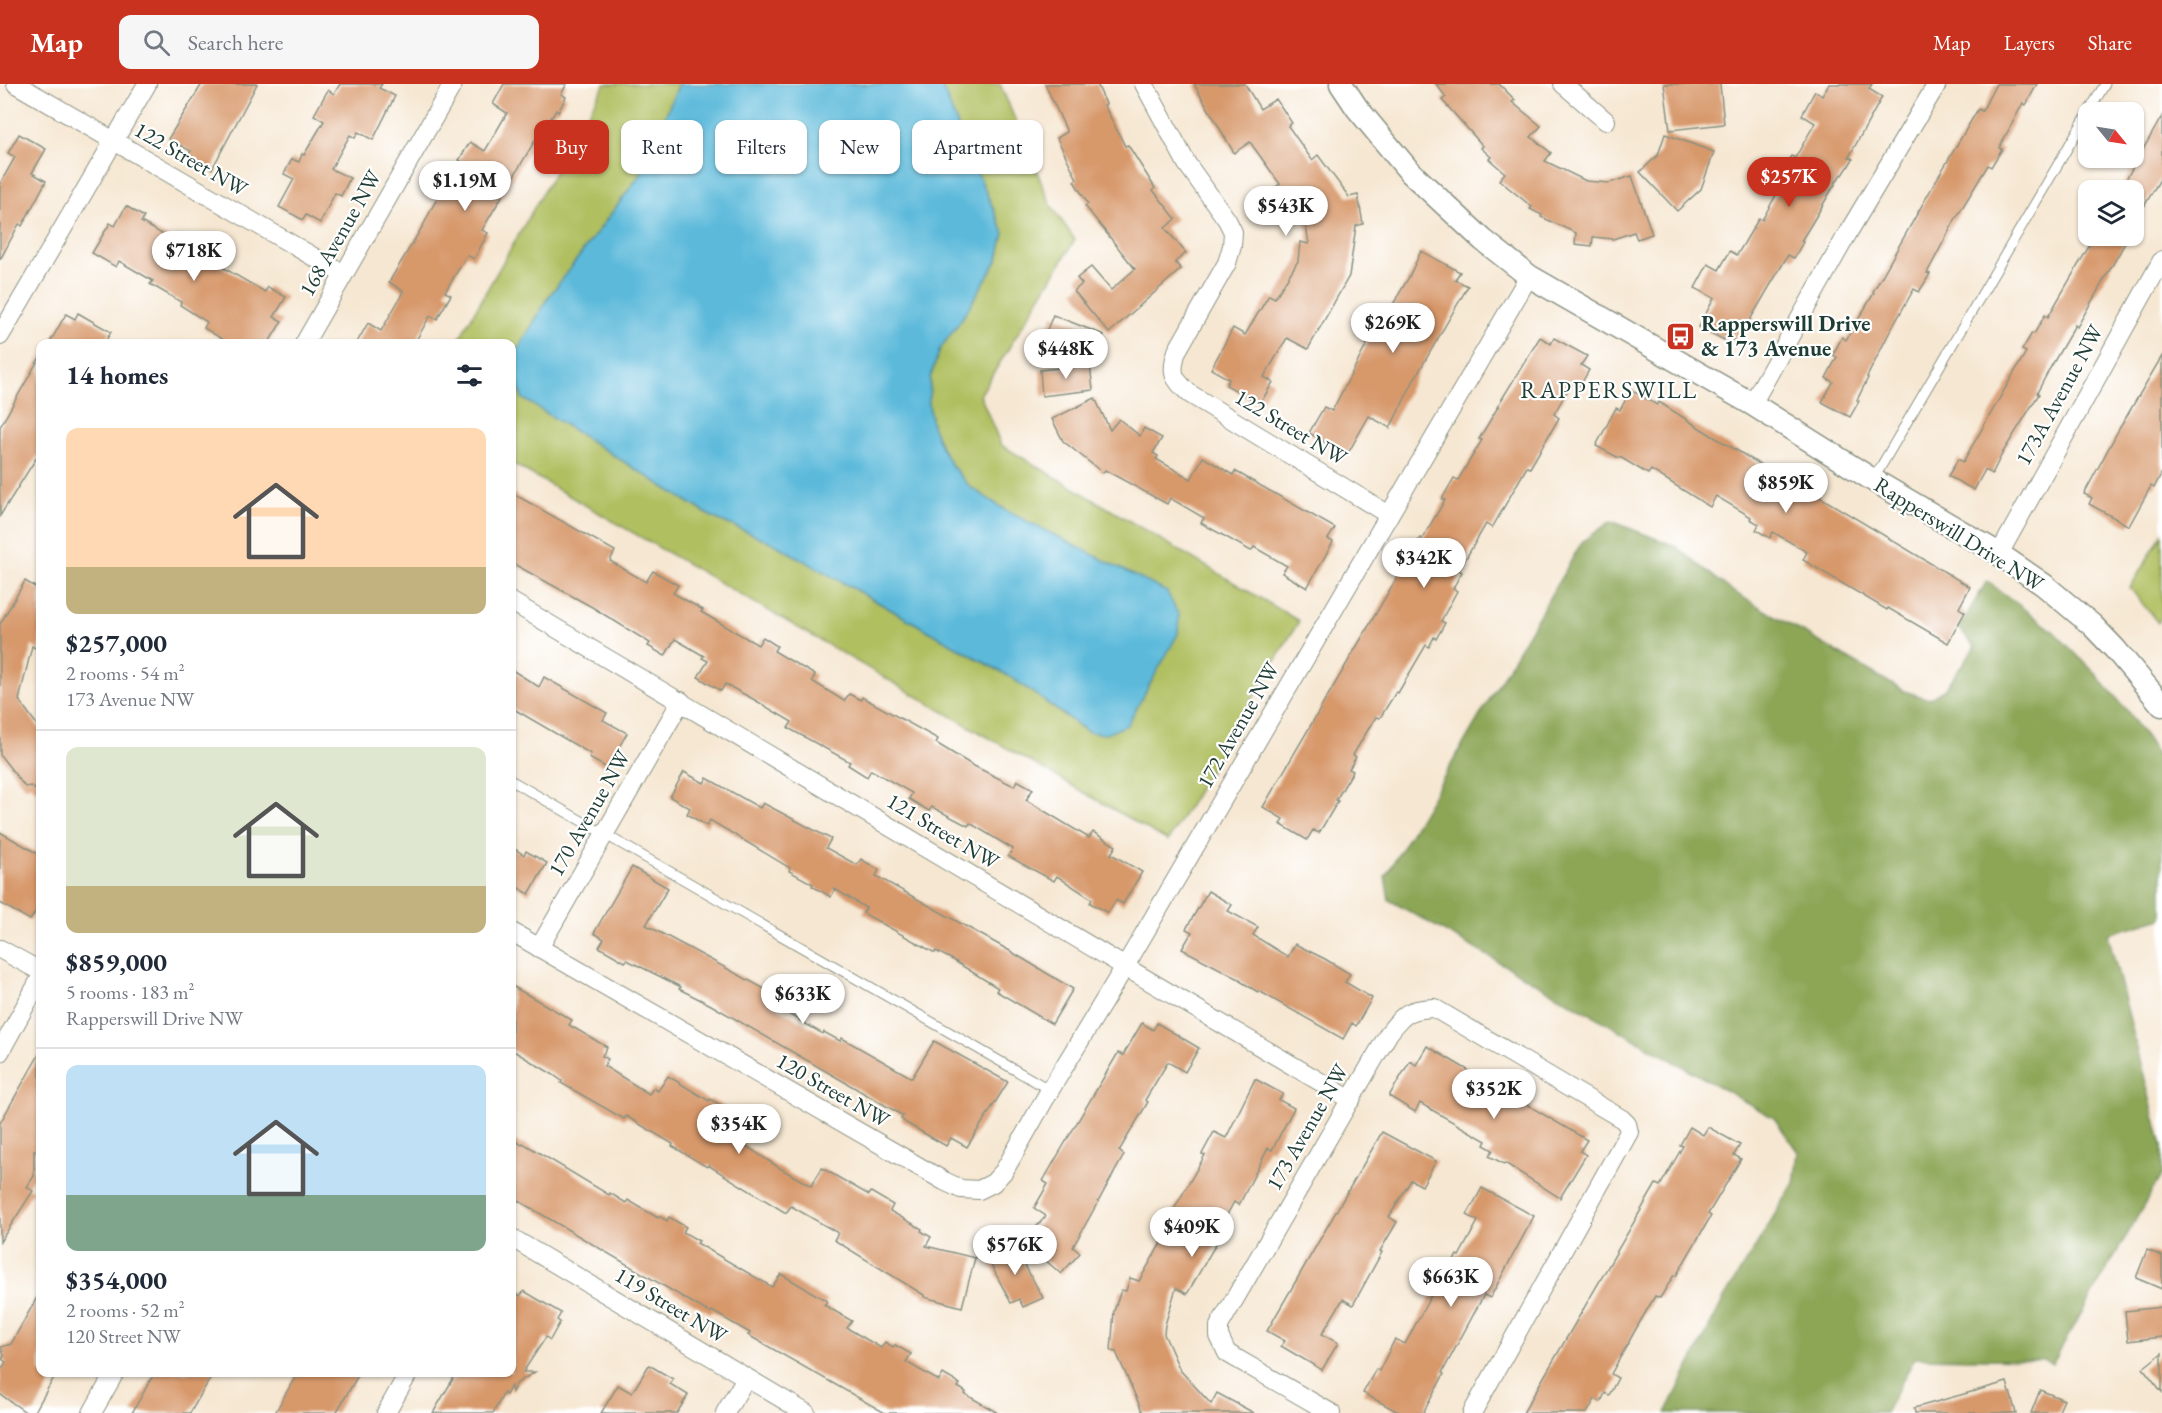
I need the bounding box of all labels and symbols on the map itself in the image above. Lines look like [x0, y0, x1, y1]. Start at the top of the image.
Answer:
north arrow [2078, 102, 2144, 168]
street label: 122 Street NW [129, 115, 254, 204]
pin: $257K [1747, 157, 1831, 208]
pin: $1.19M [416, 161, 514, 212]
street label: 168 Avenue NW [292, 164, 388, 301]
pin: $543K [1244, 186, 1328, 237]
pin: $718K [152, 231, 236, 282]
pin: $269K [1351, 303, 1435, 354]
place label: Rapperswill Drive & 173 Avenue [1701, 309, 1870, 363]
street label: 173A Avenue NW [2008, 319, 2110, 470]
bus stop icon: Rapperswill Drive & 173 Avenue [1664, 320, 1696, 352]
pin: $448K [1024, 329, 1108, 380]
district label: RAPPERSWILL [1520, 374, 1698, 405]
street label: 122 Street NW [1229, 382, 1353, 472]
pin: $859K [1744, 463, 1828, 514]
street label: Rapperswill Drive NW [1869, 470, 2050, 598]
pin: $342K [1382, 538, 1466, 589]
street label: 172 Avenue NW [1190, 656, 1286, 793]
street label: 170 Avenue NW [541, 744, 637, 881]
street label: 121 Street NW [881, 786, 1005, 876]
pin: $633K [761, 974, 845, 1025]
street label: 120 Street NW [771, 1046, 896, 1135]
street label: 173 Avenue NW [1259, 1058, 1355, 1195]
pin: $352K [1452, 1069, 1536, 1120]
pin: $354K [697, 1104, 781, 1155]
pin: $409K [1150, 1207, 1234, 1258]
pin: $576K [973, 1225, 1057, 1276]
pin: $663K [1409, 1257, 1493, 1308]
street label: 119 Street NW [609, 1260, 733, 1350]

